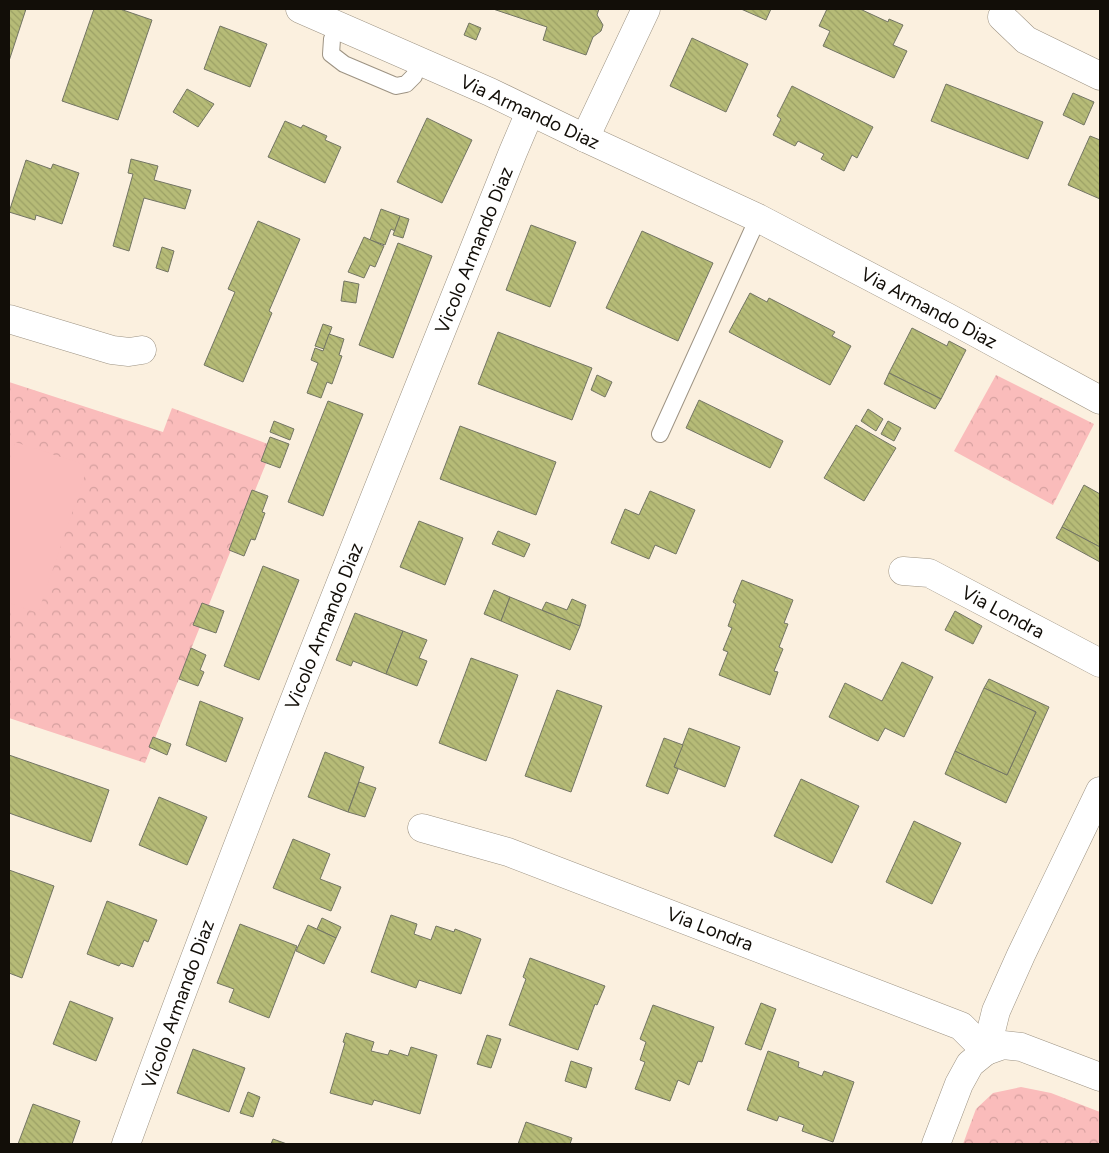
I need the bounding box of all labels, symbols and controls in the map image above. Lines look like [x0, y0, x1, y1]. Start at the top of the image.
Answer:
street label: Via Armando Diaz [457, 70, 603, 154]
street label: Vicolo Armando Diaz [430, 163, 518, 337]
street label: Via Armando Diaz [857, 262, 1001, 354]
street label: Vicolo Armando Diaz [280, 539, 368, 713]
street label: Via Londra [958, 581, 1048, 643]
street label: Via Londra [664, 902, 756, 956]
street label: Vicolo Armando Diaz [137, 916, 219, 1092]

